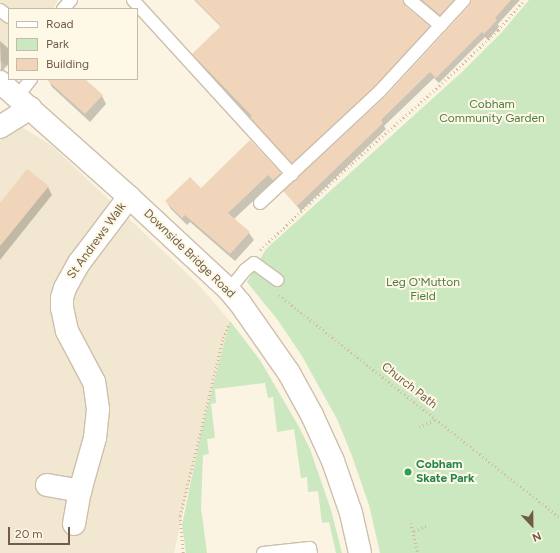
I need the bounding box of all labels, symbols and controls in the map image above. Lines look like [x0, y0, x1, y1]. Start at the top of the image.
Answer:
legend [8, 8, 138, 80]
text: Road [46, 17, 74, 31]
text: Park [46, 37, 69, 51]
text: Building [46, 57, 89, 71]
park label: Cobham Community Garden [439, 98, 545, 126]
street label: St Andrews Walk [65, 200, 129, 282]
street label: Downside Bridge Road [140, 207, 238, 301]
park label: Leg O'Mutton Field [386, 276, 460, 304]
street label: Church Path [378, 360, 440, 412]
place label: Cobham Skate Park [416, 458, 475, 486]
marker: Cobham Skate Park [403, 467, 413, 477]
north arrow [512, 505, 552, 545]
scale bar [10, 519, 72, 545]
text: 20 m [15, 527, 43, 541]
text: N [530, 529, 543, 544]

